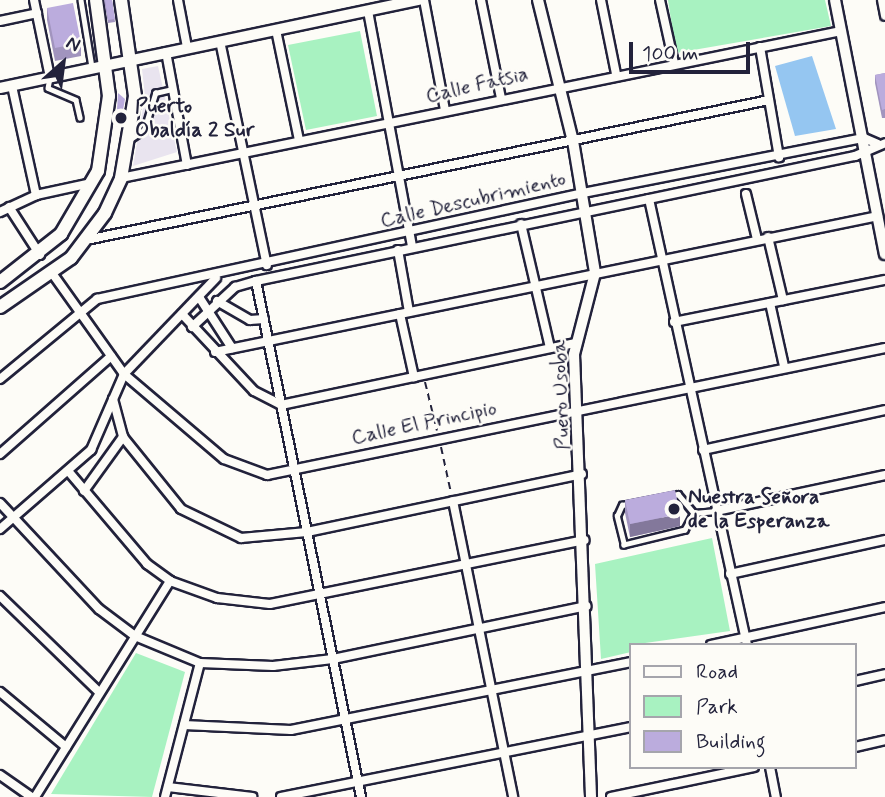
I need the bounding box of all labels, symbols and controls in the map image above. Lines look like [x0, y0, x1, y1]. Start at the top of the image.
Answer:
north arrow [28, 28, 98, 98]
scale bar [633, 28, 754, 72]
text: N [62, 30, 85, 58]
text: 100 m [642, 40, 698, 68]
street label: Calle Fatsia [423, 61, 531, 109]
place label: Puerto Obaldía 2 Sur [135, 93, 254, 143]
marker: Puerto Obaldía 2 Sur [113, 110, 129, 126]
street label: Calle Descubrimiento [379, 167, 567, 233]
street label: Puero Usoba [546, 340, 576, 450]
street label: Calle El Principio [347, 395, 501, 451]
place label: Nuestra Señora de la Esperanza [688, 484, 830, 534]
marker: Nuestra Señora de la Esperanza [666, 501, 682, 517]
legend [630, 643, 857, 769]
text: Road [696, 658, 738, 686]
text: Park [696, 693, 738, 721]
text: Building [696, 728, 766, 756]

